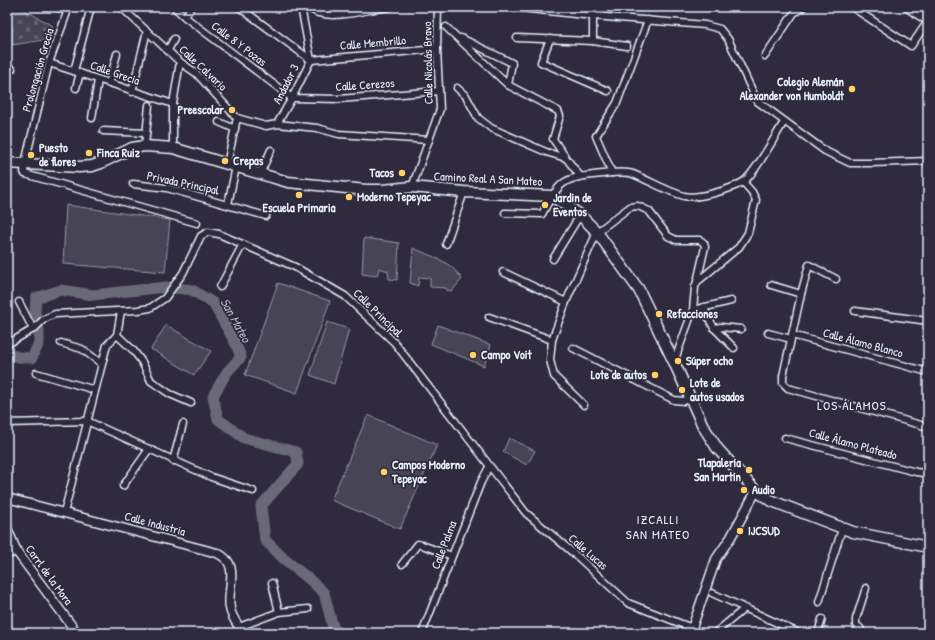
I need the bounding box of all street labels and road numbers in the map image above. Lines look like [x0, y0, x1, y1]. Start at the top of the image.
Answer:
street label: Calle 8 Y Pozas [208, 17, 271, 70]
street label: Calle Nicolás Bravo [418, 21, 437, 105]
street label: Prolongación Grecia [17, 26, 58, 114]
street label: Calle Membrillo [339, 31, 407, 54]
street label: Calle Calvario [176, 41, 231, 94]
street label: Calle Grecia [88, 56, 142, 89]
street label: Andador 3 [268, 61, 303, 107]
street label: Calle Cerezos [335, 74, 396, 95]
street label: Privada Principal [145, 167, 222, 199]
street label: Camino Real A San Mateo [433, 167, 543, 190]
street label: Calle Principal [350, 285, 407, 341]
street label: Calle Álamo Blanco [821, 324, 905, 361]
street label: Calle Álamo Plateado [807, 424, 899, 463]
street label: Calle Industria [123, 507, 188, 540]
street label: Calle Palma [427, 518, 461, 571]
street label: Calle Lucas [565, 530, 612, 574]
street label: Carrl de la Mora [22, 541, 77, 609]

